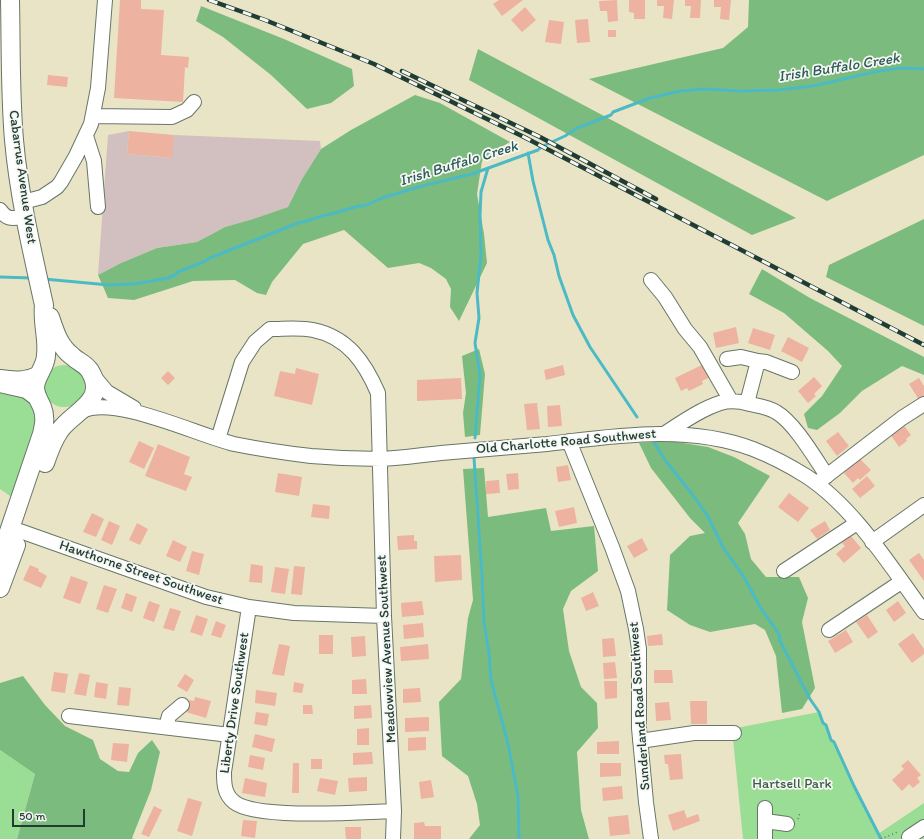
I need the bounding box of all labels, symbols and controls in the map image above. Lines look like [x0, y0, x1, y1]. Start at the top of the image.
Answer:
water label: Irish Buffalo Creek [777, 50, 901, 86]
street label: Cabarrus Avenue West [4, 109, 40, 245]
water label: Irish Buffalo Creek [398, 138, 520, 190]
street label: Old Charlotte Road Southwest [475, 426, 657, 458]
street label: Hawthorne Street Southwest [57, 537, 225, 609]
street label: Meadowview Avenue Southwest [374, 555, 400, 743]
street label: Sunderland Road Southwest [626, 621, 654, 791]
street label: Liberty Drive Southwest [217, 631, 253, 775]
park label: Hartsell Park [752, 776, 832, 792]
scale bar [14, 801, 87, 827]
text: 50 m [19, 809, 45, 823]

